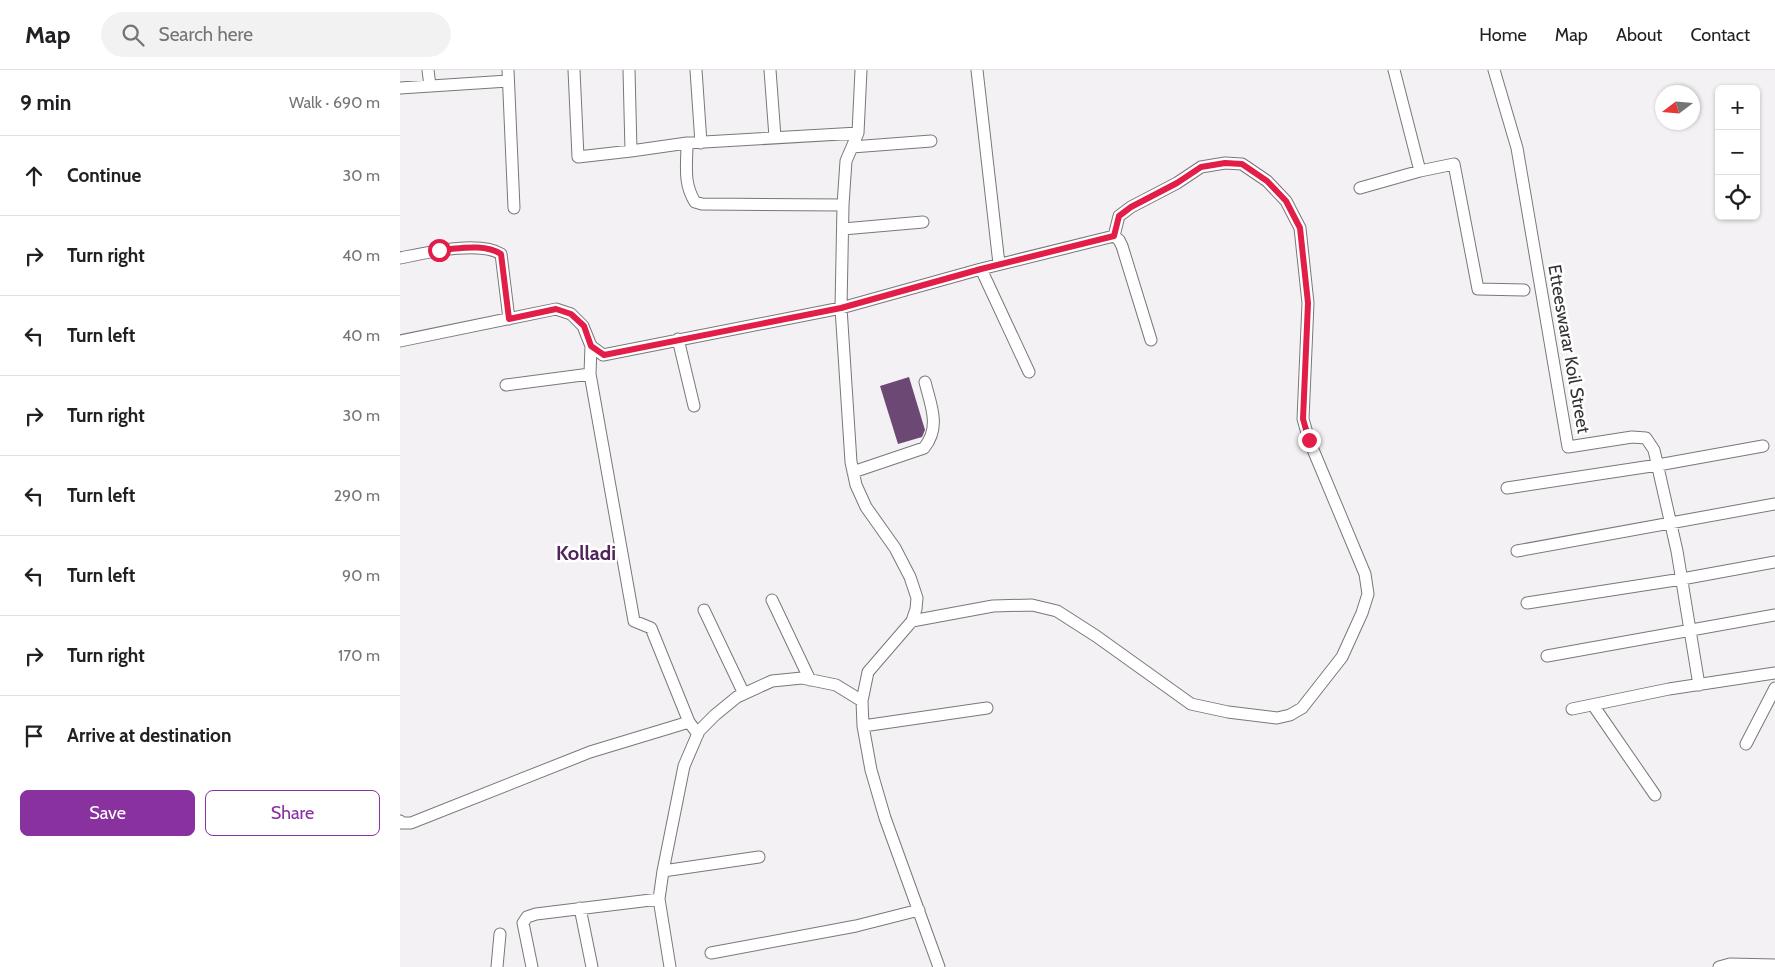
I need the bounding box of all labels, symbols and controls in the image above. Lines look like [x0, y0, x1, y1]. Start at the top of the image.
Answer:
search box [101, 12, 451, 57]
text: Map [25, 20, 71, 49]
icon: search [119, 21, 147, 49]
text: Search here [159, 23, 253, 46]
text: Home [1479, 24, 1527, 46]
text: Map [1555, 24, 1588, 46]
text: About [1616, 24, 1662, 46]
text: Contact [1690, 24, 1750, 46]
north arrow [1655, 85, 1700, 130]
map controls [1715, 85, 1760, 220]
button: + [1715, 85, 1760, 130]
text: 9 min [20, 90, 71, 115]
text: Walk · 690 m [289, 93, 380, 112]
button: − [1715, 130, 1760, 175]
icon: ahead [20, 162, 48, 190]
text: Continue [67, 164, 141, 187]
text: 30 m [343, 166, 380, 185]
button: locate [1715, 175, 1760, 220]
route start [428, 239, 451, 262]
icon: right [20, 242, 48, 270]
text: Turn right [67, 244, 145, 267]
text: 40 m [342, 246, 380, 265]
street label: Etteeswarar Koil Street [1543, 263, 1595, 435]
icon: left [20, 322, 48, 350]
text: Turn left [67, 324, 135, 347]
text: 40 m [342, 326, 380, 345]
icon: right [20, 402, 48, 430]
text: Turn right [67, 404, 145, 427]
text: 30 m [343, 406, 380, 425]
route end [1298, 429, 1321, 452]
icon: left [20, 482, 48, 510]
text: Turn left [67, 484, 135, 507]
text: 290 m [334, 486, 380, 505]
district label: Kolladi [556, 541, 616, 565]
icon: left [20, 562, 48, 590]
text: Turn left [67, 564, 135, 587]
text: 90 m [342, 566, 380, 585]
icon: right [20, 642, 48, 670]
text: Turn right [67, 644, 145, 667]
text: 170 m [338, 646, 380, 665]
icon: arrive [20, 722, 48, 750]
text: Arrive at destination [67, 724, 231, 747]
button: Save [20, 790, 195, 836]
button: Share [205, 790, 380, 836]

